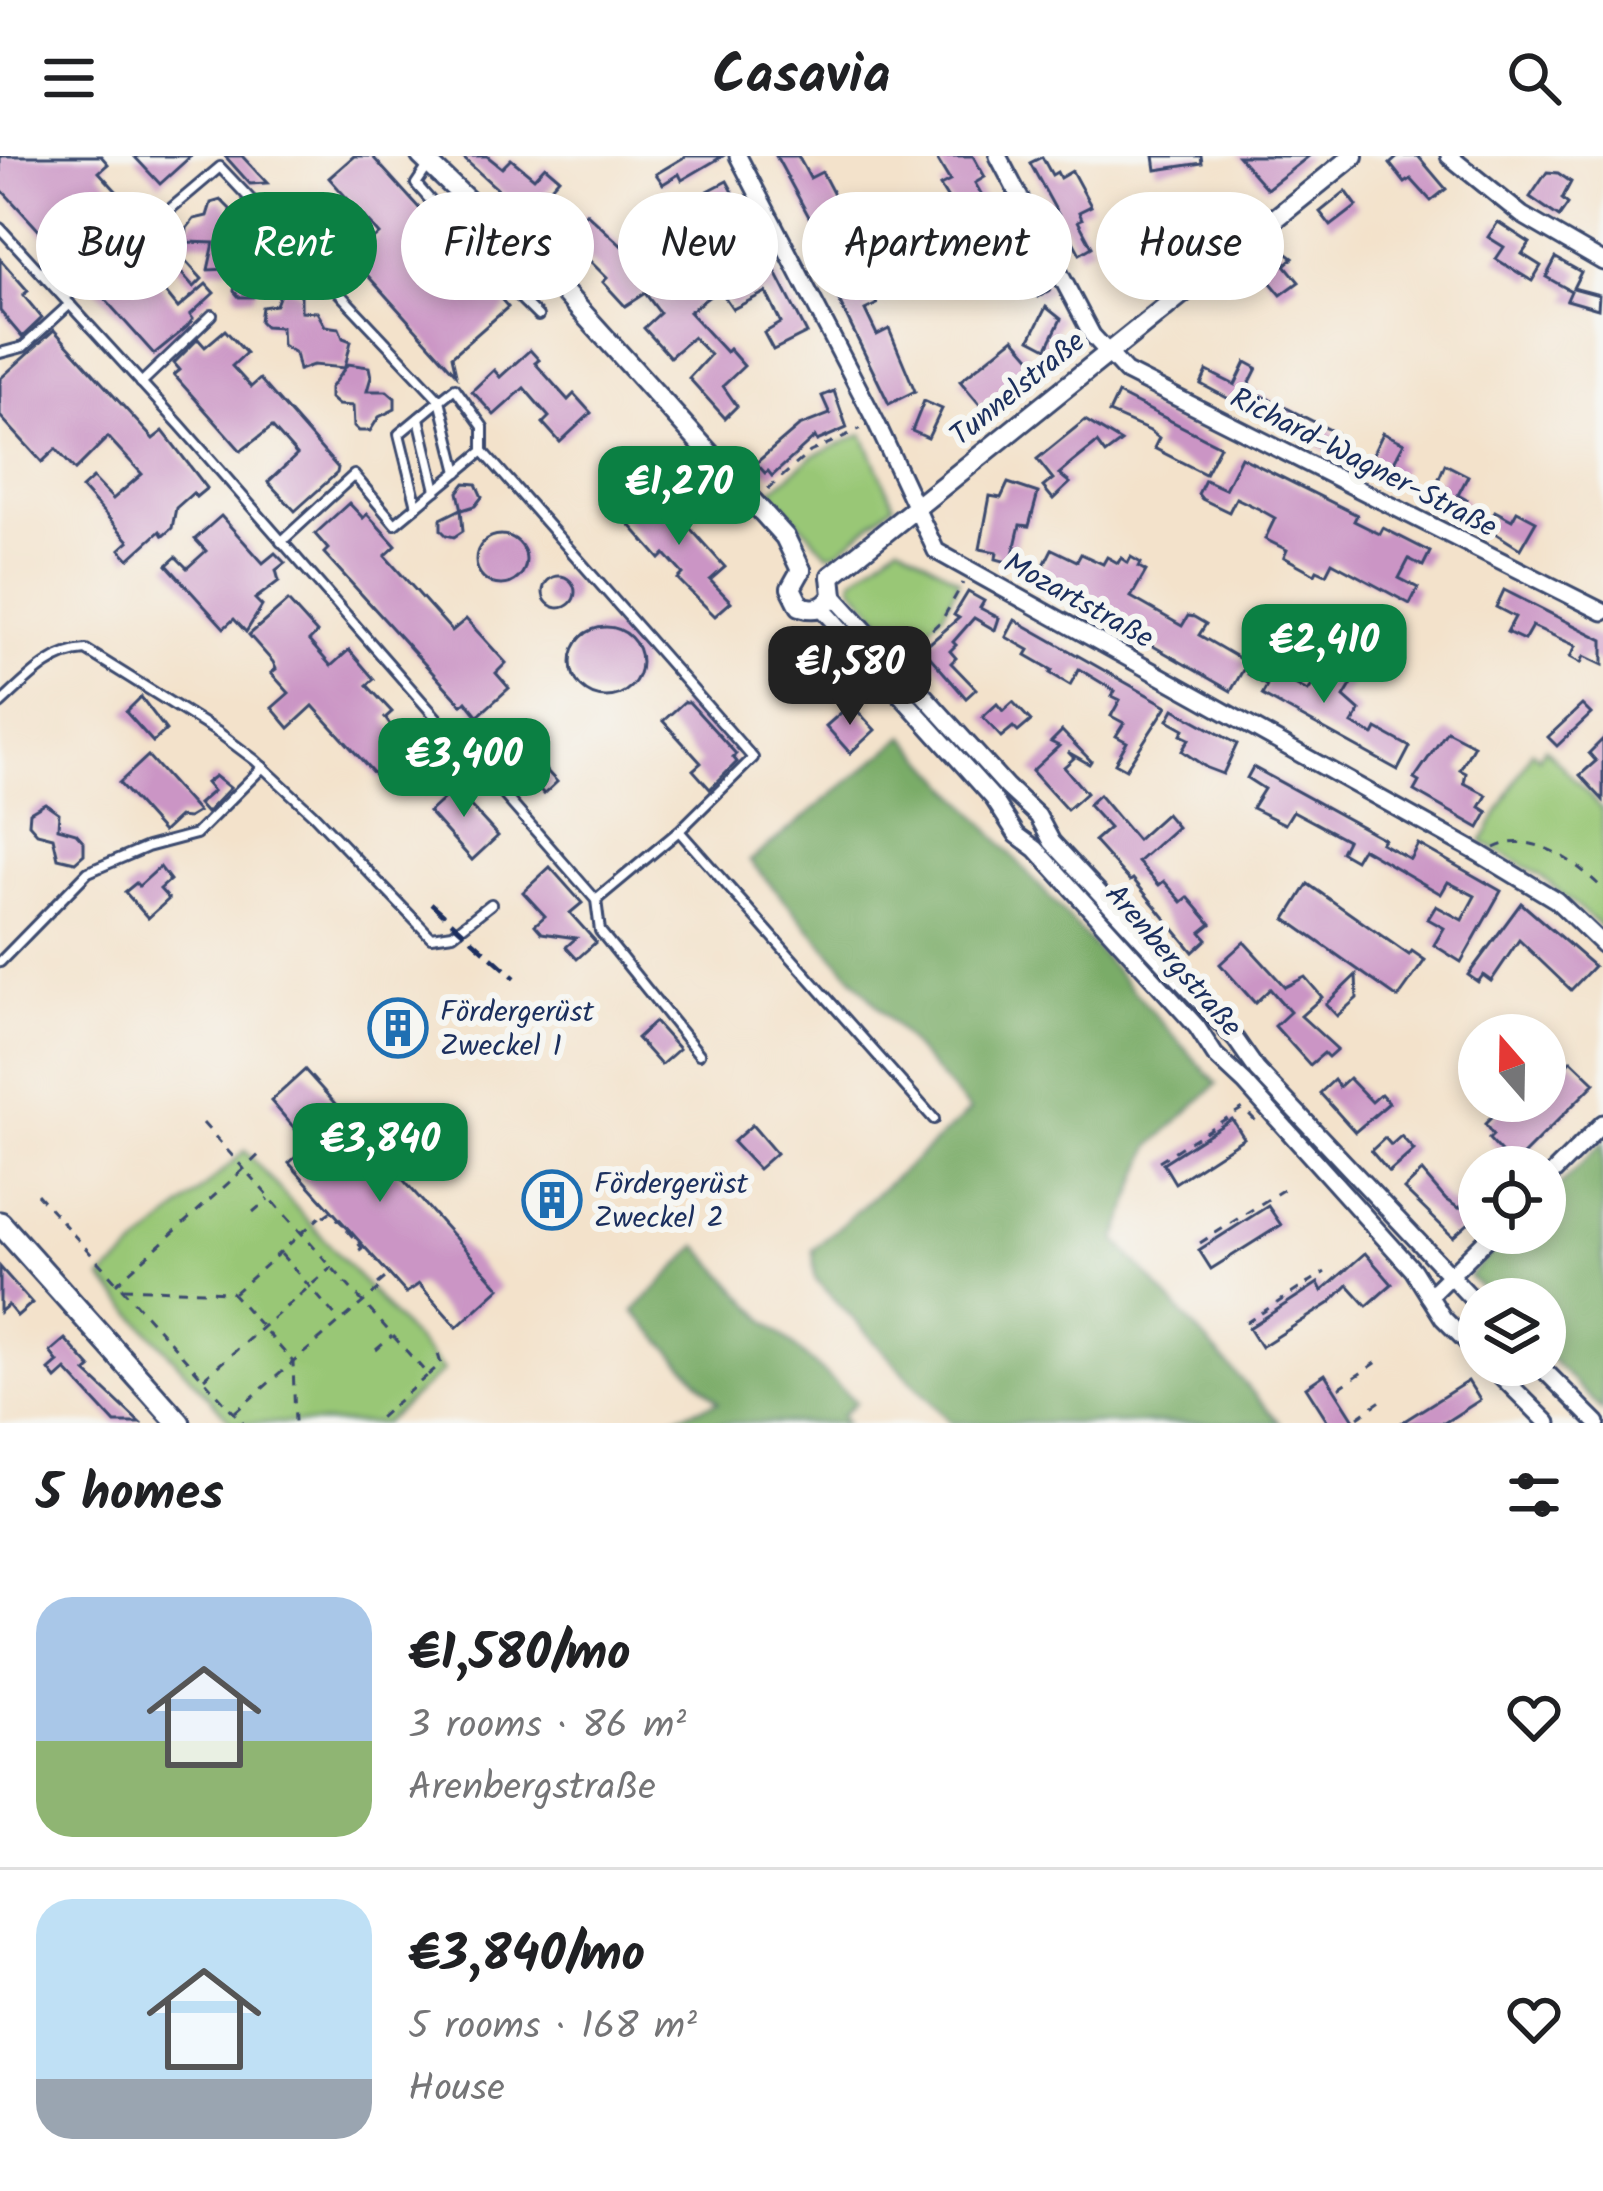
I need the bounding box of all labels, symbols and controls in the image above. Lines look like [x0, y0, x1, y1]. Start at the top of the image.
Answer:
text: Casavia [713, 35, 890, 121]
icon: menu [36, 45, 102, 111]
icon: search [1501, 45, 1567, 111]
chip: Buy [36, 192, 187, 300]
chip: Rent [211, 192, 377, 300]
chip: Filters [401, 192, 594, 300]
chip: New [618, 192, 778, 300]
chip: Apartment [802, 192, 1072, 300]
chip: House [1096, 192, 1284, 300]
street label: Tunnelstraße [940, 320, 1097, 459]
street label: Richard-Wagner-Straße [1221, 376, 1505, 552]
pin: €1,270 [581, 446, 777, 548]
text: €1,270 [625, 454, 733, 516]
street label: Mozartstraße [994, 541, 1162, 663]
pin: €2,410 [1226, 604, 1422, 706]
text: €2,410 [1269, 612, 1379, 674]
pin: €1,580 [752, 626, 948, 728]
text: €1,580 [795, 634, 905, 696]
pin: €3,400 [366, 718, 562, 820]
text: €3,400 [405, 726, 523, 788]
street label: Arenbergstraße [1092, 874, 1253, 1049]
place label: Fördergerüst Zweckel 1 [440, 989, 594, 1071]
building icon: Fördergerüst Zweckel 1 [367, 997, 429, 1059]
north arrow [1458, 1014, 1566, 1122]
map controls [1458, 1014, 1566, 1386]
pin: €3,840 [282, 1103, 478, 1205]
text: €3,840 [320, 1111, 440, 1173]
button: locate [1458, 1146, 1566, 1254]
place label: Fördergerüst Zweckel 2 [594, 1161, 748, 1243]
building icon: Fördergerüst Zweckel 2 [521, 1169, 583, 1231]
button: layers [1458, 1278, 1566, 1386]
text: 5 homes [36, 1455, 224, 1536]
icon: filters [1501, 1462, 1567, 1528]
text: €1,580/mo [408, 1615, 631, 1696]
icon: home [132, 1645, 276, 1789]
icon: heart [1501, 1684, 1567, 1750]
text: 3 rooms · 86 m² [408, 1696, 686, 1758]
text: Arenbergstraße [408, 1758, 656, 1820]
text: €3,840/mo [408, 1916, 645, 1997]
icon: home [132, 1947, 276, 2091]
icon: heart [1501, 1986, 1567, 2052]
text: 5 rooms · 168 m² [408, 1997, 697, 2059]
text: House [408, 2059, 505, 2121]

